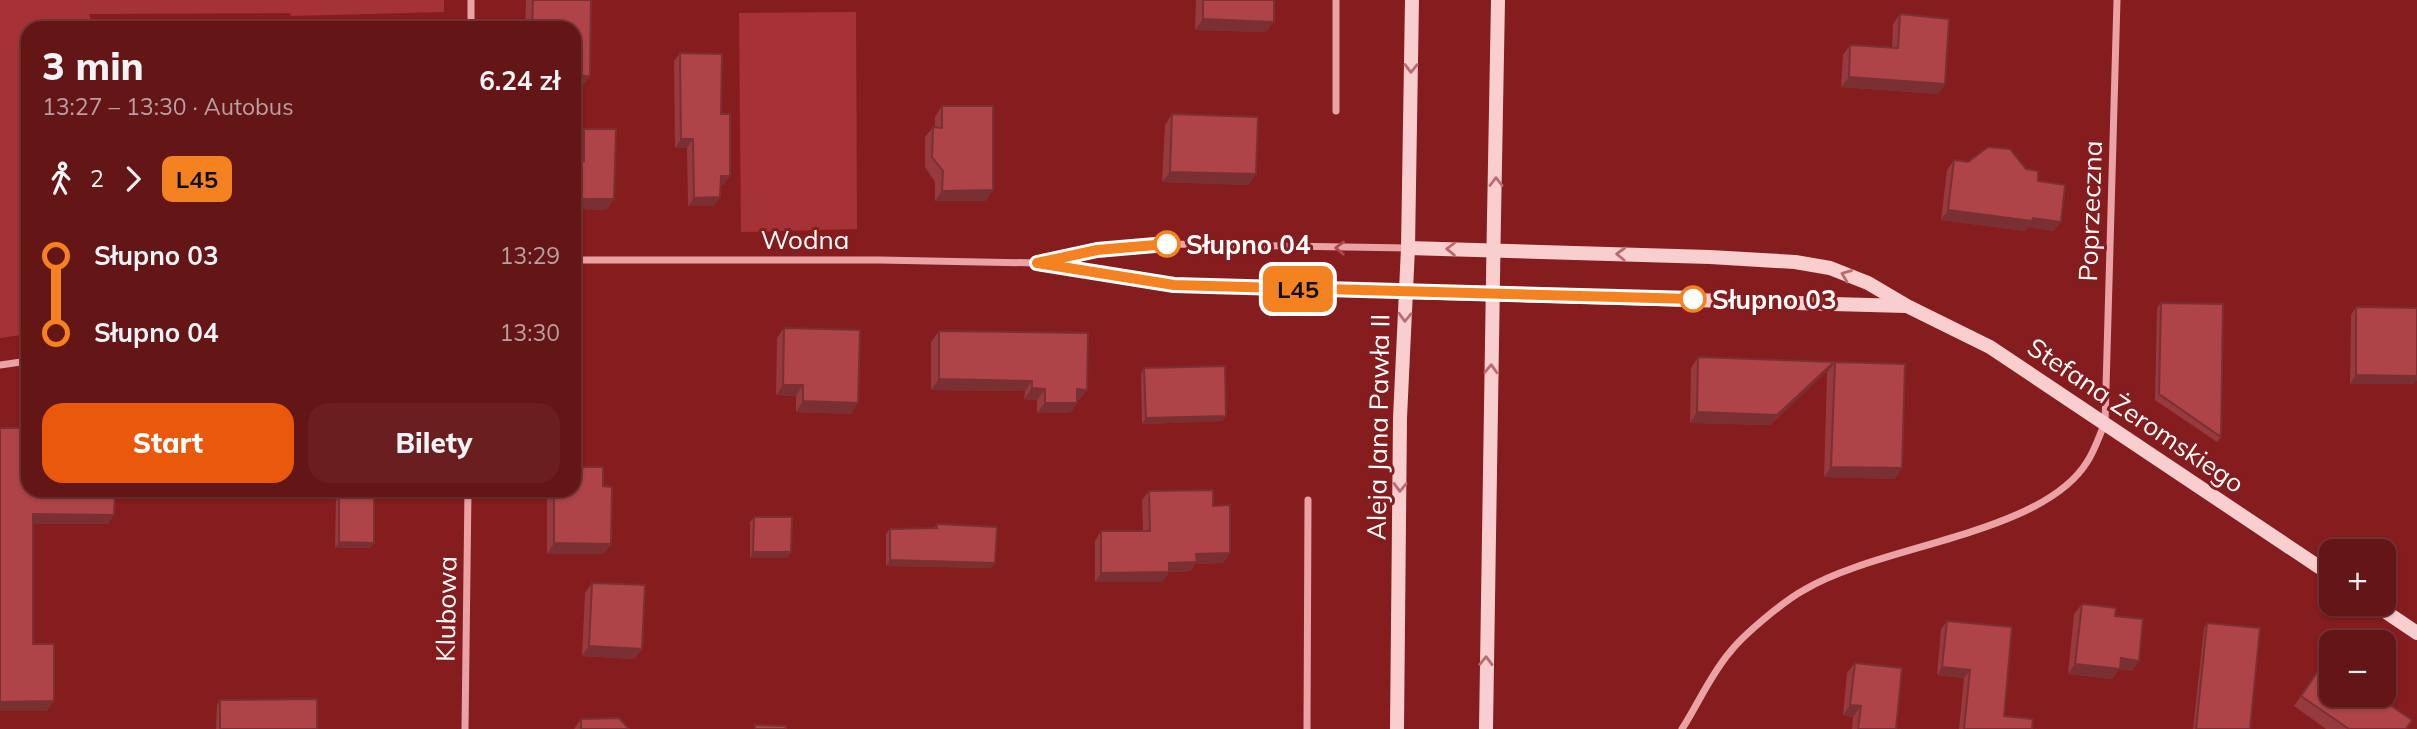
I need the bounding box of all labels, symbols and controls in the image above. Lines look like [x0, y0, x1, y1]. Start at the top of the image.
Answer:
text: 3 min [42, 42, 144, 90]
one-way arrow [1403, 63, 1419, 74]
text: 6.24 zł [479, 64, 560, 97]
text: 13:27 – 13:30 · Autobus [42, 92, 294, 121]
street label: Poprzeczna [2071, 140, 2109, 282]
icon: walk [42, 160, 80, 198]
icon: forward [114, 160, 152, 198]
text: 2 [90, 164, 104, 193]
text: L45 [176, 164, 218, 194]
one-way arrow [1488, 176, 1503, 187]
street label: Wodna [761, 223, 849, 256]
place label: Słupno 04 [1186, 228, 1311, 261]
marker: Słupno 04 [1154, 231, 1180, 257]
text: Słupno 03 [94, 239, 219, 272]
one-way arrow [1334, 240, 1345, 255]
text: 13:29 [500, 241, 560, 270]
one-way arrow [1446, 241, 1456, 257]
one-way arrow [1615, 246, 1626, 261]
line badge: L45 [1258, 266, 1338, 312]
one-way arrow [1841, 269, 1853, 283]
text: L45 [1277, 274, 1319, 304]
place label: Słupno 03 [1712, 283, 1837, 316]
marker: Słupno 03 [1680, 286, 1706, 312]
one-way arrow [1397, 311, 1412, 322]
street label: Aleja Jana Pawła II [1360, 314, 1396, 540]
text: Słupno 04 [94, 316, 219, 349]
text: 13:30 [500, 318, 560, 347]
street label: Stefana Żeromskiego [2021, 330, 2251, 500]
one-way arrow [1483, 363, 1498, 374]
button: Start [42, 403, 294, 483]
button: Bilety [308, 403, 560, 483]
one-way arrow [1392, 482, 1408, 492]
map controls [2319, 539, 2396, 707]
button: + [2319, 539, 2396, 616]
street label: Klubowa [429, 556, 463, 662]
button: − [2319, 630, 2396, 707]
one-way arrow [1478, 655, 1494, 666]

